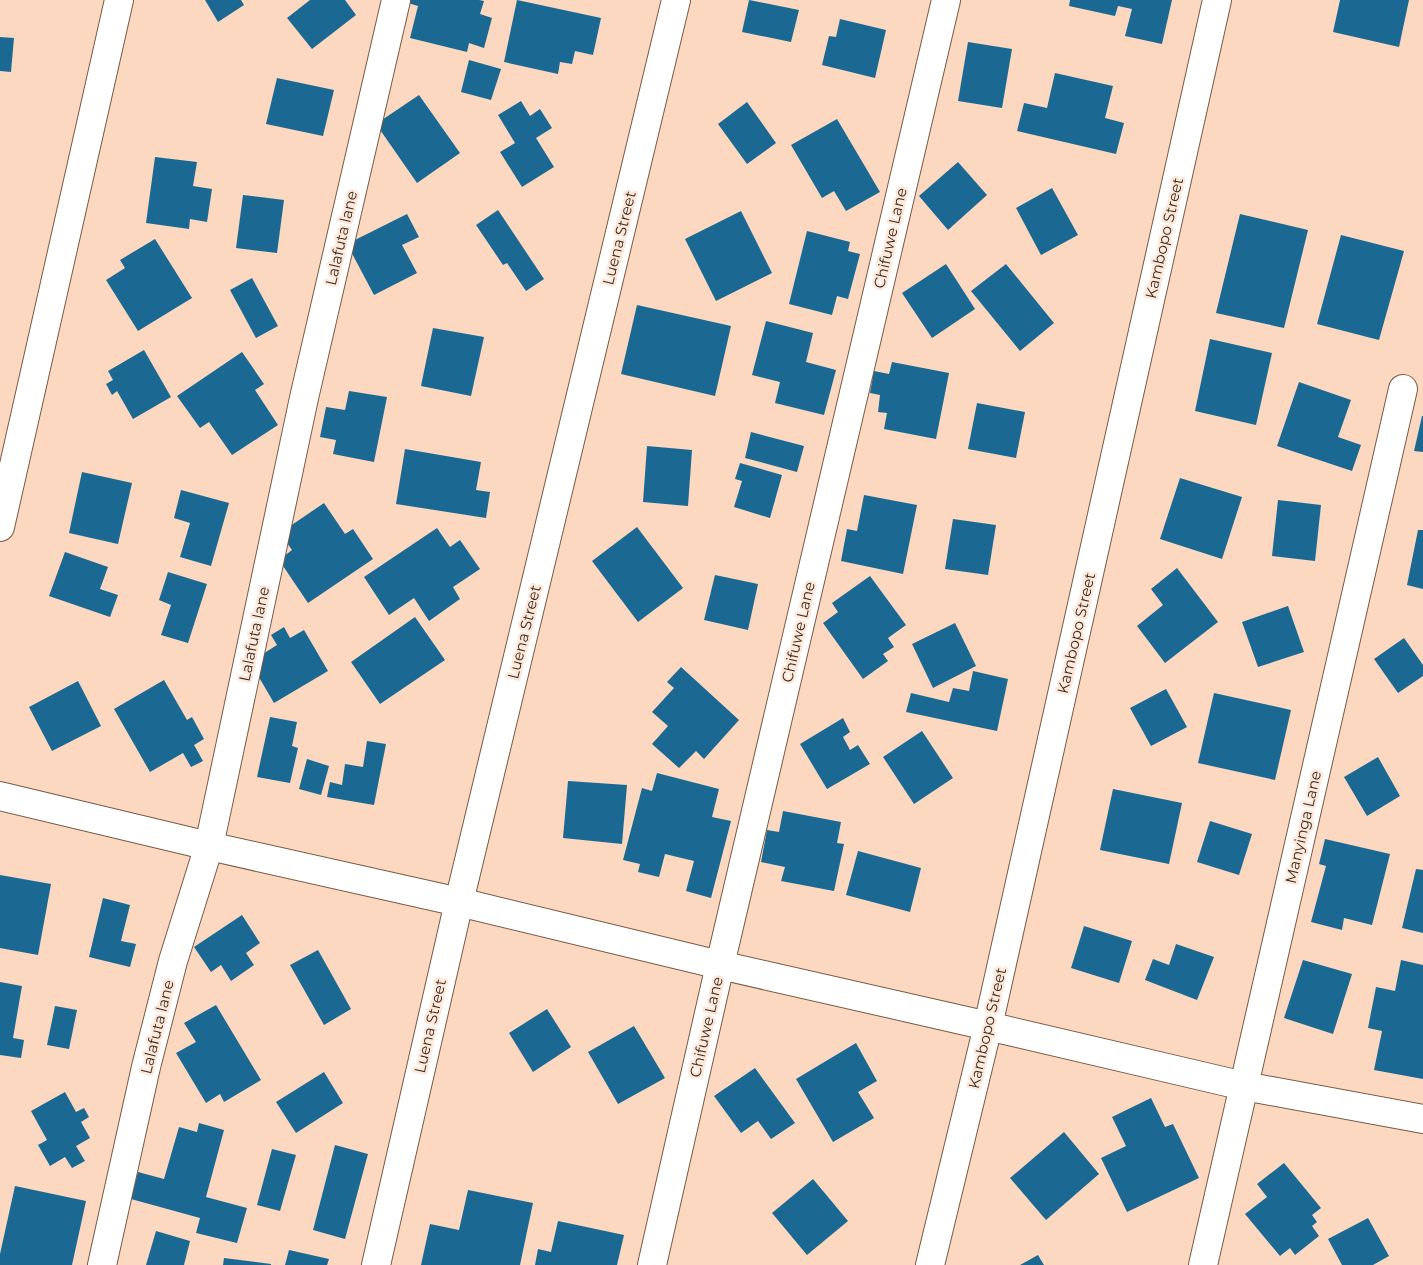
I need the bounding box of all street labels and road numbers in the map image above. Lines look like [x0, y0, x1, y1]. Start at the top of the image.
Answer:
street label: Kambopo Street [1141, 176, 1187, 300]
street label: Chifuwe Lane [869, 186, 911, 290]
street label: Lalafuta lane [321, 189, 361, 287]
street label: Luena Street [598, 189, 640, 287]
street label: Kambopo Street [1053, 571, 1099, 695]
street label: Chifuwe Lane [777, 580, 819, 684]
street label: Luena Street [503, 583, 545, 681]
street label: Lalafuta lane [235, 585, 273, 683]
street label: Manyinga Lane [1281, 769, 1325, 885]
street label: Kambopo Street [964, 966, 1010, 1090]
street label: Chifuwe Lane [685, 975, 727, 1079]
street label: Luena Street [410, 977, 450, 1075]
street label: Lalafuta lane [136, 978, 178, 1076]

